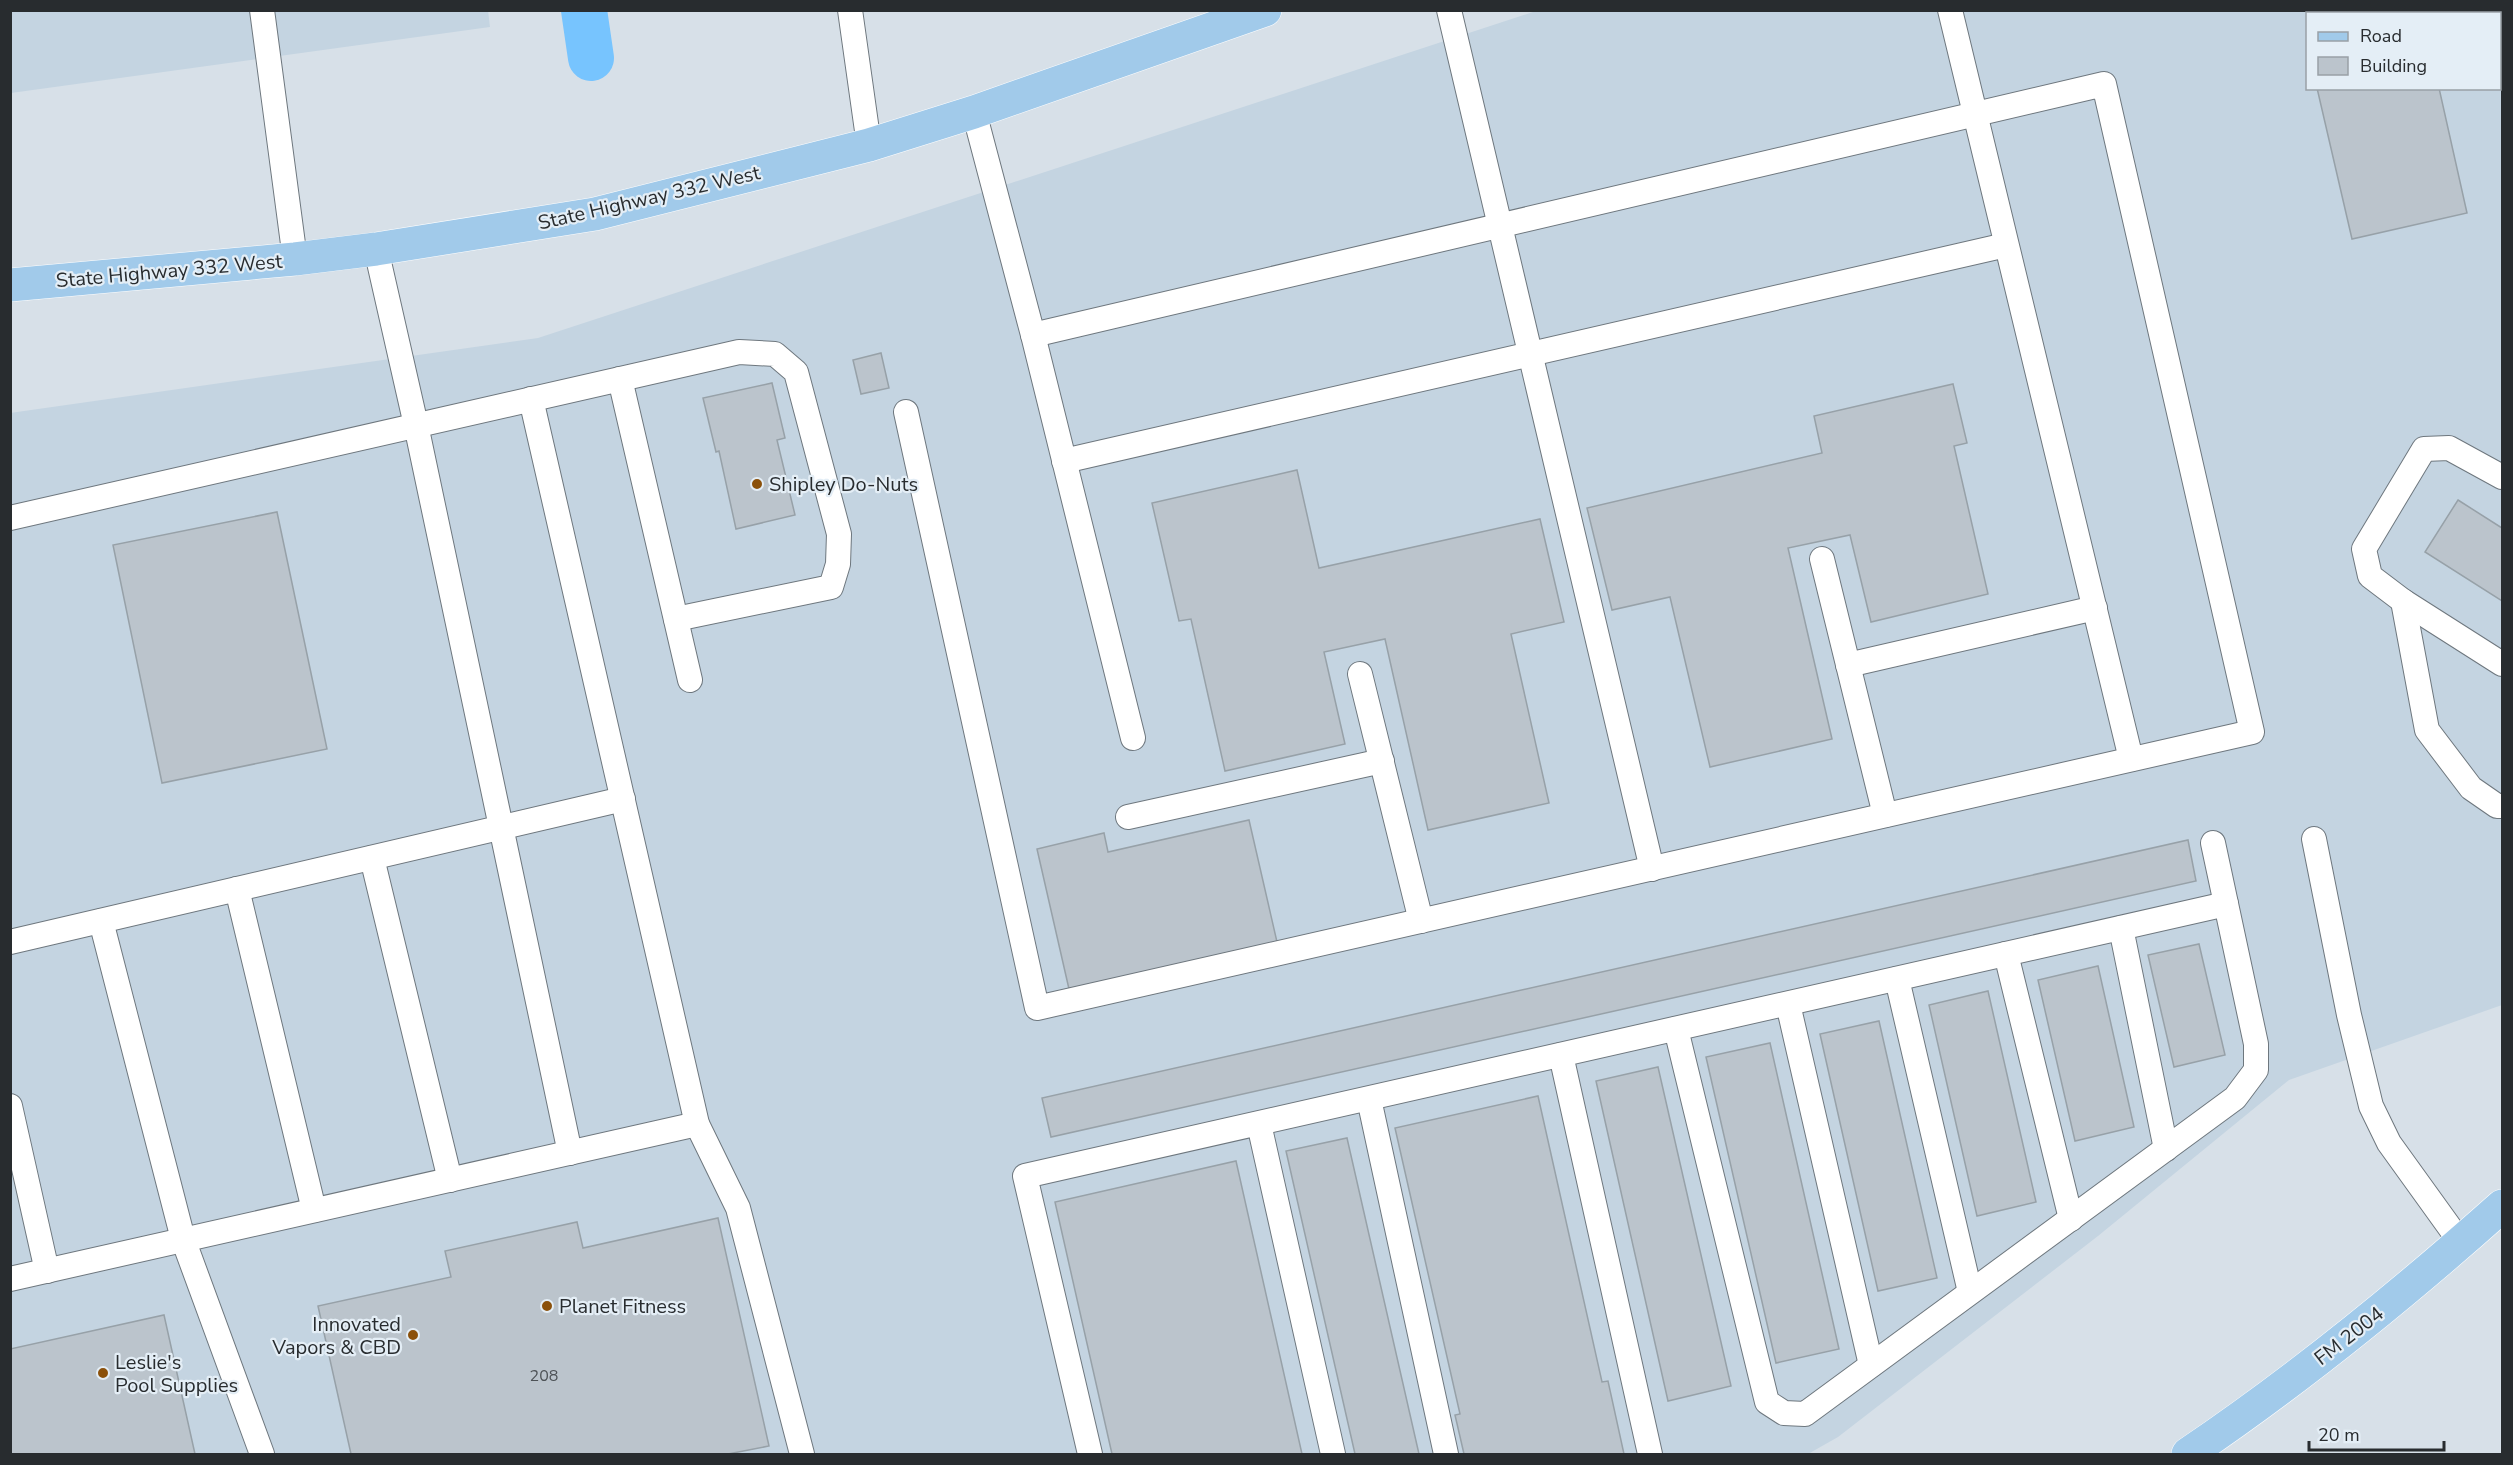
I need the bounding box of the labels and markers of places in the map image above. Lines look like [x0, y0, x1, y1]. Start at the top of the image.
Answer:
place label: Shipley Do-Nuts [769, 471, 918, 498]
marker: Shipley Do-Nuts [750, 477, 764, 491]
place label: Planet Fitness [559, 1293, 686, 1320]
marker: Planet Fitness [540, 1299, 554, 1313]
place label: Innovated Vapors & CBD [271, 1311, 401, 1361]
marker: Innovated Vapors & CBD [406, 1328, 420, 1342]
place label: Leslie's Pool Supplies [115, 1349, 238, 1399]
marker: Leslie's Pool Supplies [96, 1366, 110, 1380]

